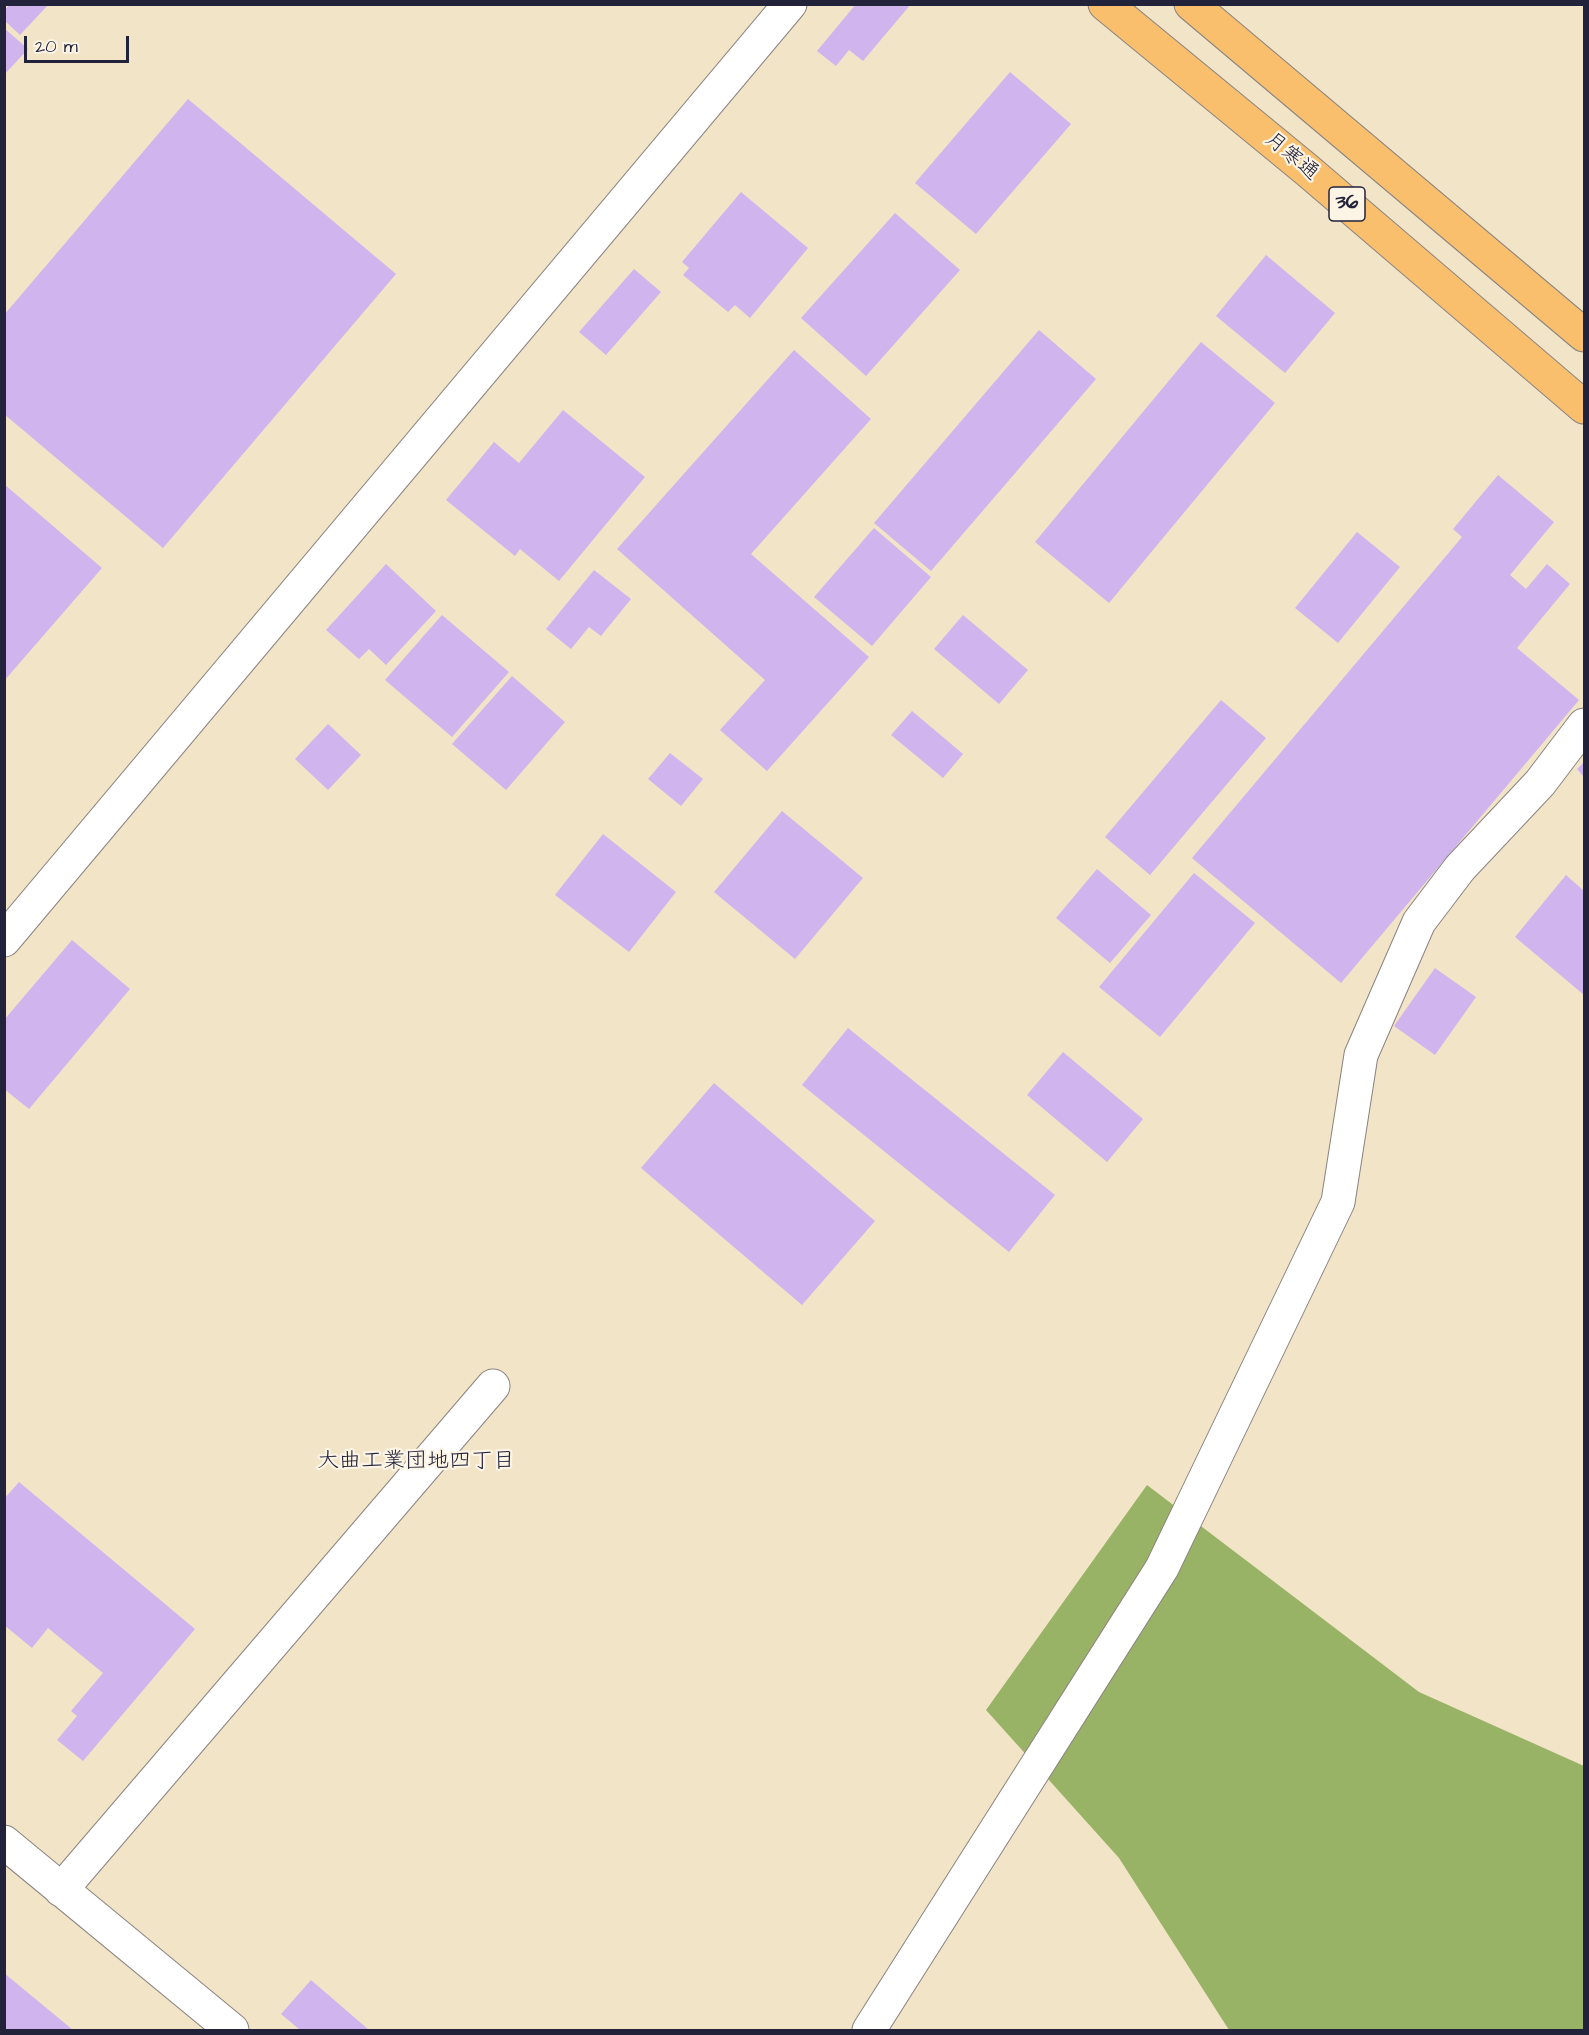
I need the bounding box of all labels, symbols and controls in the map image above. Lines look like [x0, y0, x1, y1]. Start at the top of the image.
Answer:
scale bar [27, 24, 132, 62]
text: 20 m [35, 34, 78, 59]
street label: 月寒通 [1259, 127, 1323, 187]
road number: 36 [1329, 187, 1365, 221]
district label: 大曲工業団地四丁目 [317, 1449, 515, 1475]

